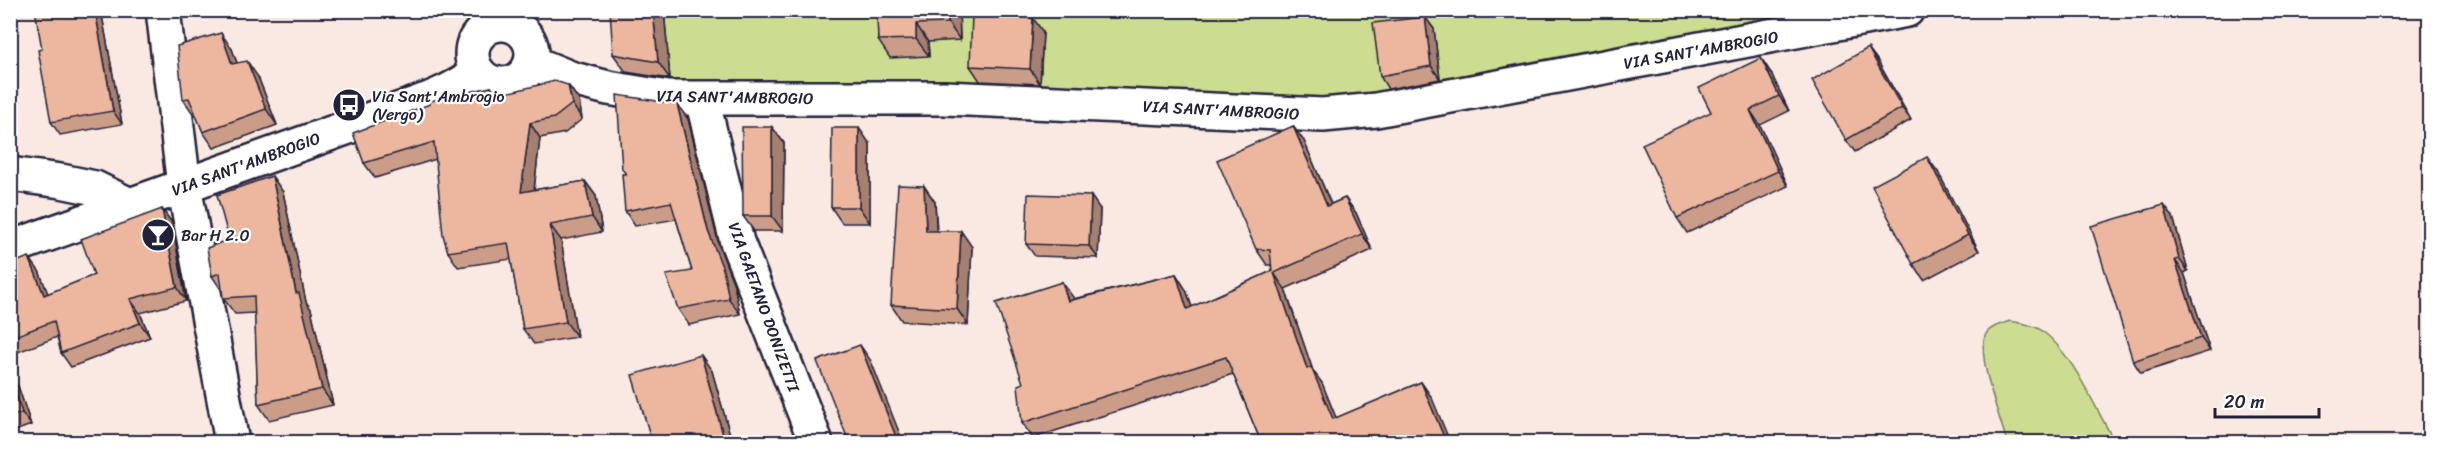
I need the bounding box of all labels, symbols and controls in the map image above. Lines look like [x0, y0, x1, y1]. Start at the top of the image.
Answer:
street label: VIA SANT'AMBROGIO [1621, 22, 1781, 78]
street label: VIA SANT'AMBROGIO [656, 81, 814, 113]
place label: Via Sant'Ambrogio (Vergo) [372, 82, 505, 129]
bus stop icon: Via Sant'Ambrogio (Vergo) [331, 87, 367, 123]
street label: VIA SANT'AMBROGIO [1142, 91, 1300, 129]
street label: VIA SANT'AMBROGIO [167, 124, 325, 204]
bar icon: Bar H 2.0 [140, 217, 176, 253]
street label: VIA GAETANO DONIZETTI [720, 218, 809, 398]
place label: Bar H 2.0 [181, 221, 250, 250]
scale bar [2215, 381, 2318, 419]
text: 20 m [2224, 386, 2264, 418]

